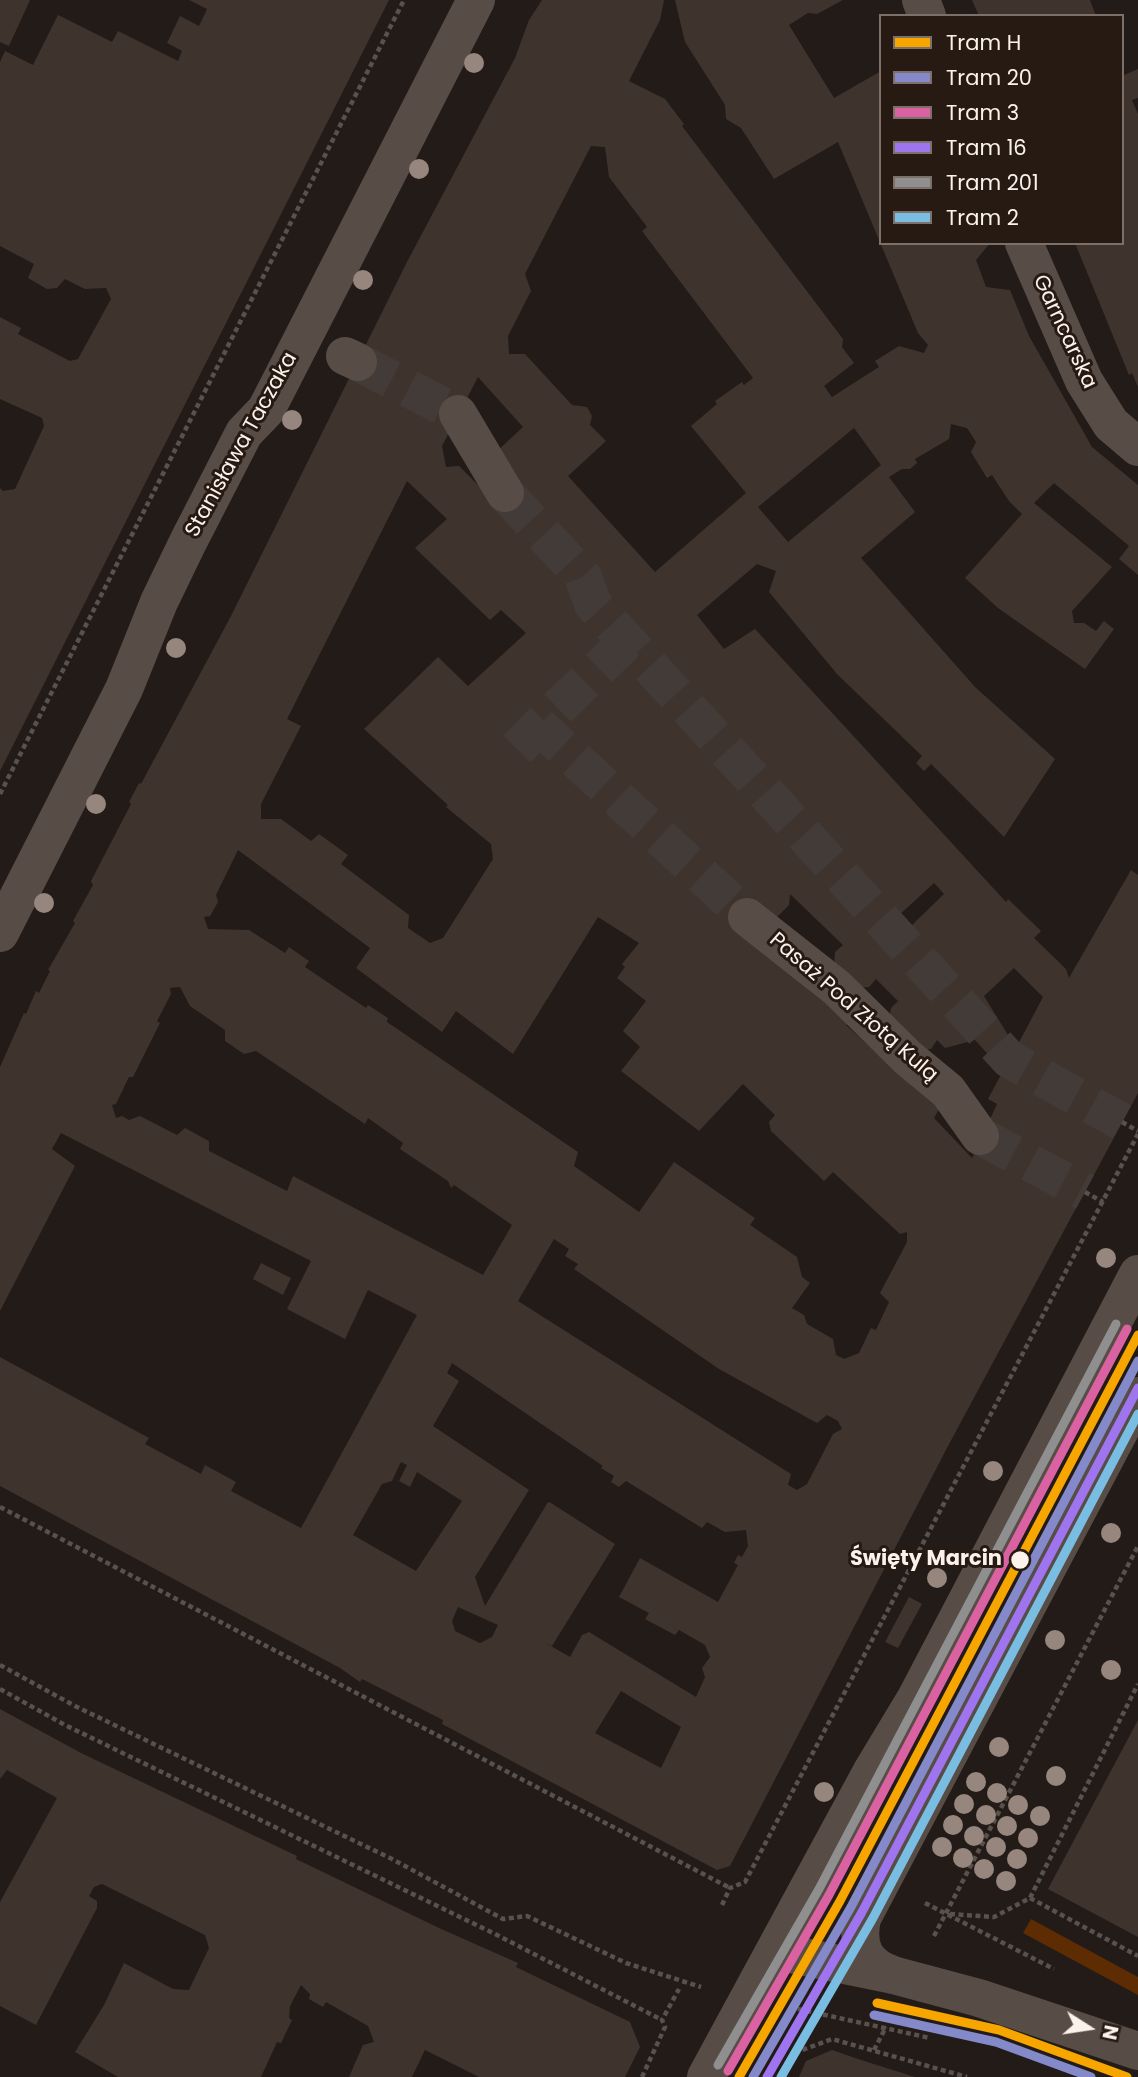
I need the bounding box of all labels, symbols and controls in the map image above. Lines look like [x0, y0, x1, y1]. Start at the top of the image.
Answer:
legend [879, 14, 1124, 245]
text: Tram H [946, 28, 1021, 57]
text: Tram 20 [946, 63, 1032, 92]
text: Tram 3 [946, 98, 1019, 127]
text: Tram 16 [946, 133, 1027, 162]
text: Tram 201 [946, 168, 1039, 197]
text: Tram 2 [946, 203, 1019, 232]
street label: Garncarska [1027, 271, 1101, 393]
street label: Stanisława Taczaka [181, 348, 303, 542]
street label: Pasaż Pod Złotą Kulą [764, 928, 942, 1088]
place label: Święty Marcin [850, 1547, 1002, 1573]
marker: Święty Marcin [1009, 1549, 1031, 1571]
north arrow [1054, 1993, 1124, 2063]
text: N [1095, 2023, 1125, 2042]

